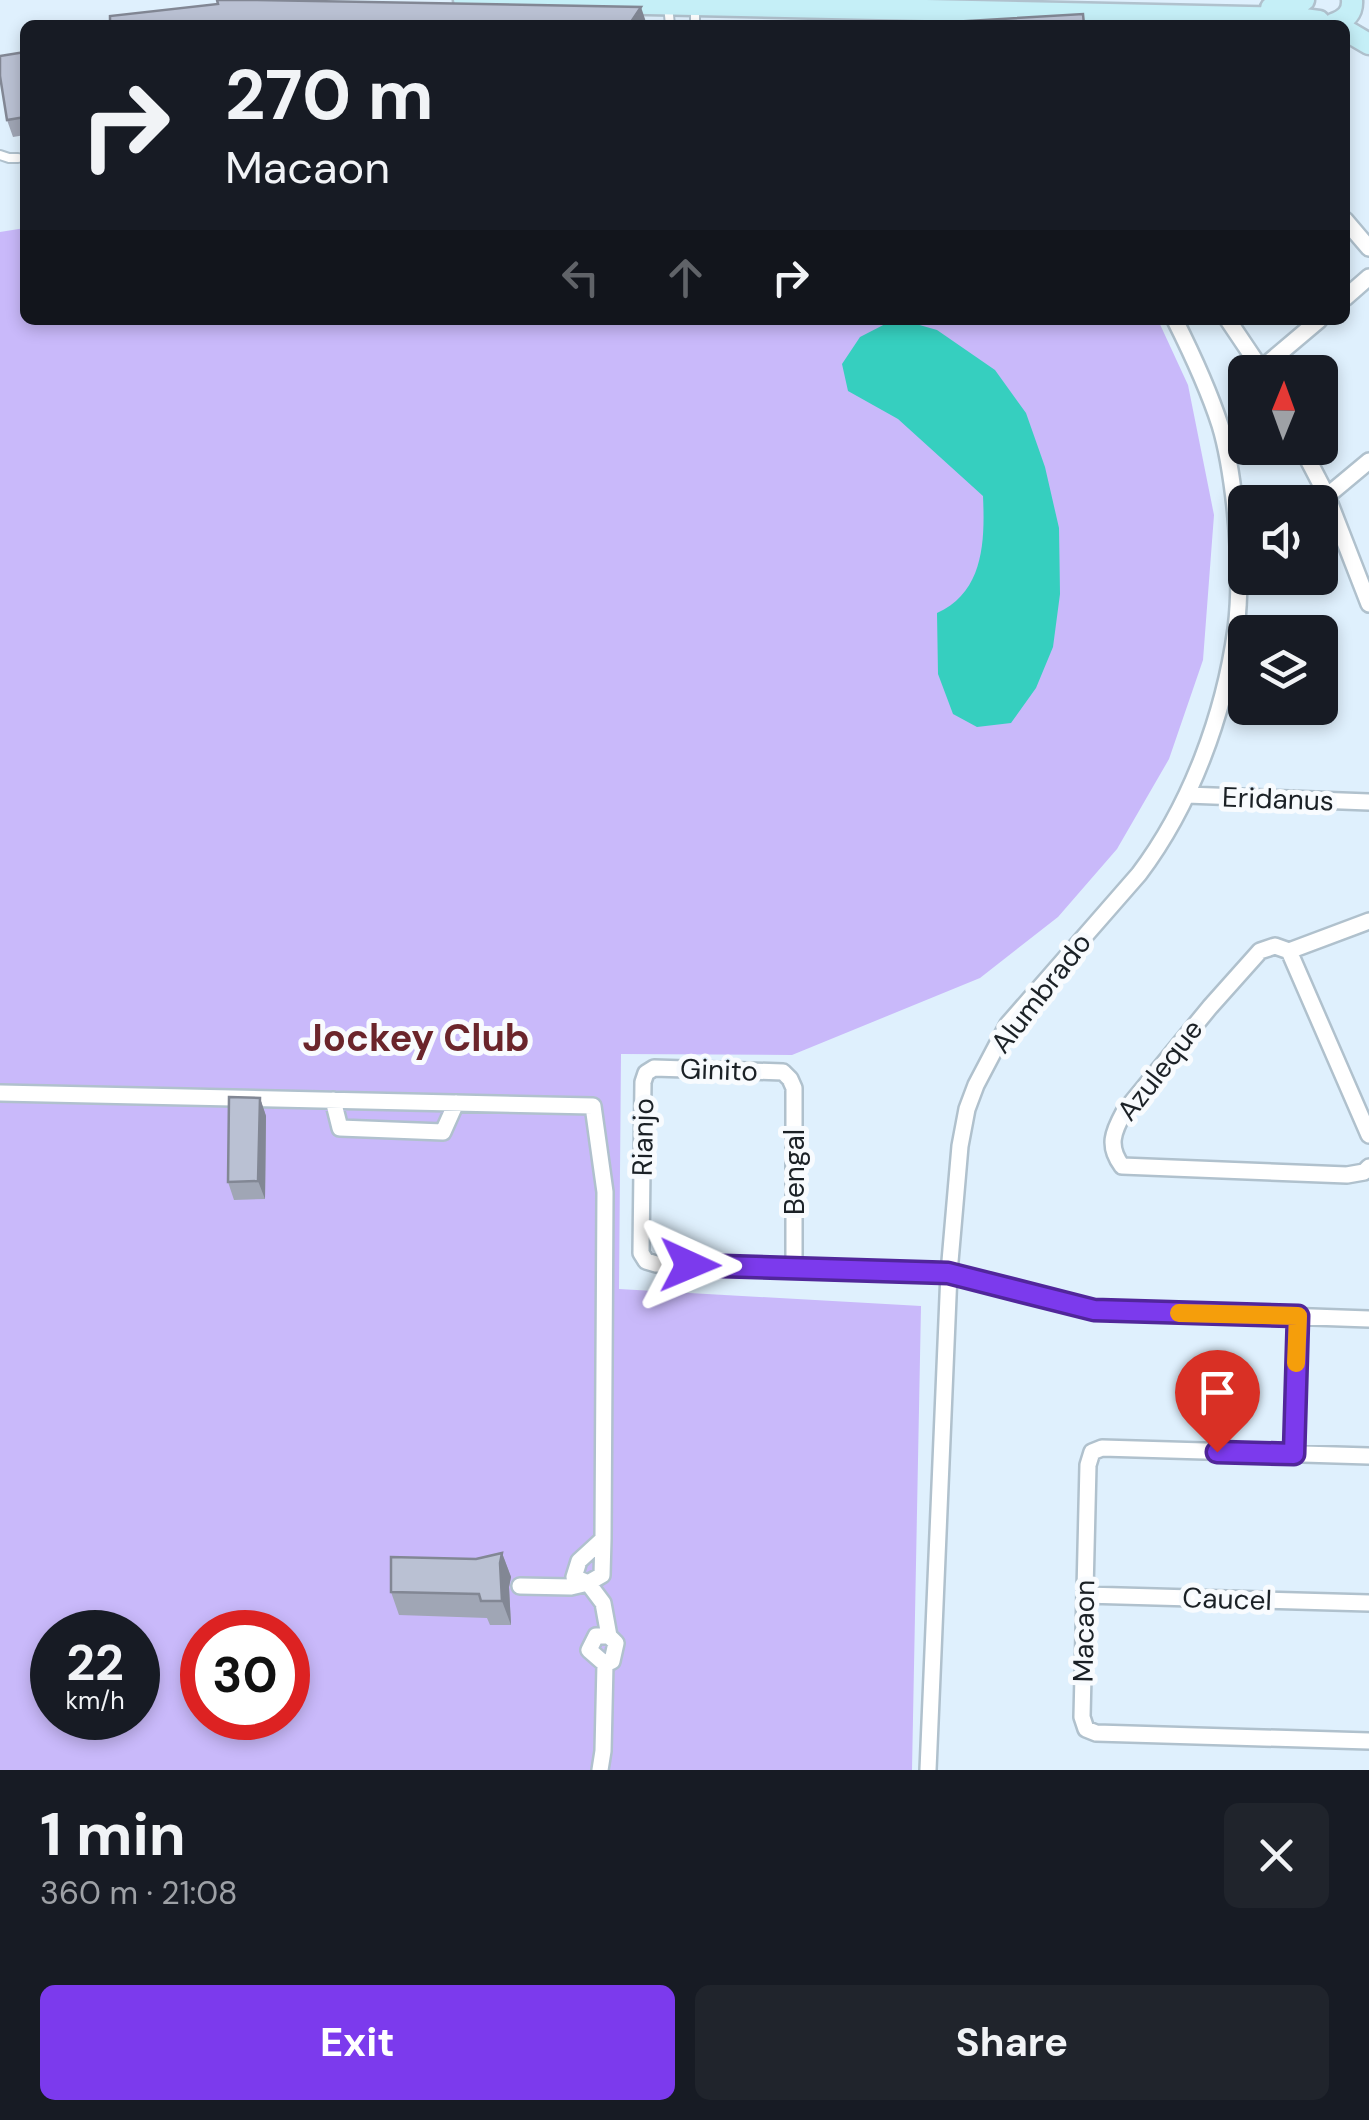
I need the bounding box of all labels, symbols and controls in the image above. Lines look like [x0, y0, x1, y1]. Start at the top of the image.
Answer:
text: 270 m [225, 50, 434, 141]
icon: right [60, 60, 190, 190]
text: Macaon [225, 138, 390, 197]
icon: left [553, 250, 608, 305]
icon: ahead [658, 250, 713, 305]
icon: right [763, 250, 818, 305]
north arrow [1228, 355, 1338, 465]
map controls [1228, 355, 1338, 725]
button: sound [1228, 485, 1338, 595]
button: layers [1228, 615, 1338, 725]
street label: Eridanus [1221, 779, 1335, 819]
street label: Alumbrado [982, 925, 1100, 1061]
street label: Azuleque [1109, 1012, 1211, 1128]
district label: Jockey Club [302, 1013, 530, 1063]
street label: Ginito [679, 1050, 759, 1090]
street label: Rianjo [624, 1098, 662, 1176]
street label: Bengal [776, 1129, 813, 1215]
position arrow [638, 1213, 742, 1317]
pin [1175, 1350, 1260, 1453]
icon: arrive [1190, 1365, 1245, 1420]
street label: Macaon [1065, 1579, 1103, 1683]
street label: Caucel [1182, 1579, 1272, 1619]
speed limit sign: 30 [180, 1610, 310, 1740]
text: 22 [66, 1630, 124, 1696]
text: km/h [65, 1684, 125, 1717]
text: 1 min [40, 1795, 186, 1874]
button: close [1224, 1803, 1329, 1908]
text: 360 m · 21:08 [40, 1872, 238, 1914]
button: Exit [40, 1985, 675, 2100]
button: Share [695, 1985, 1329, 2100]

